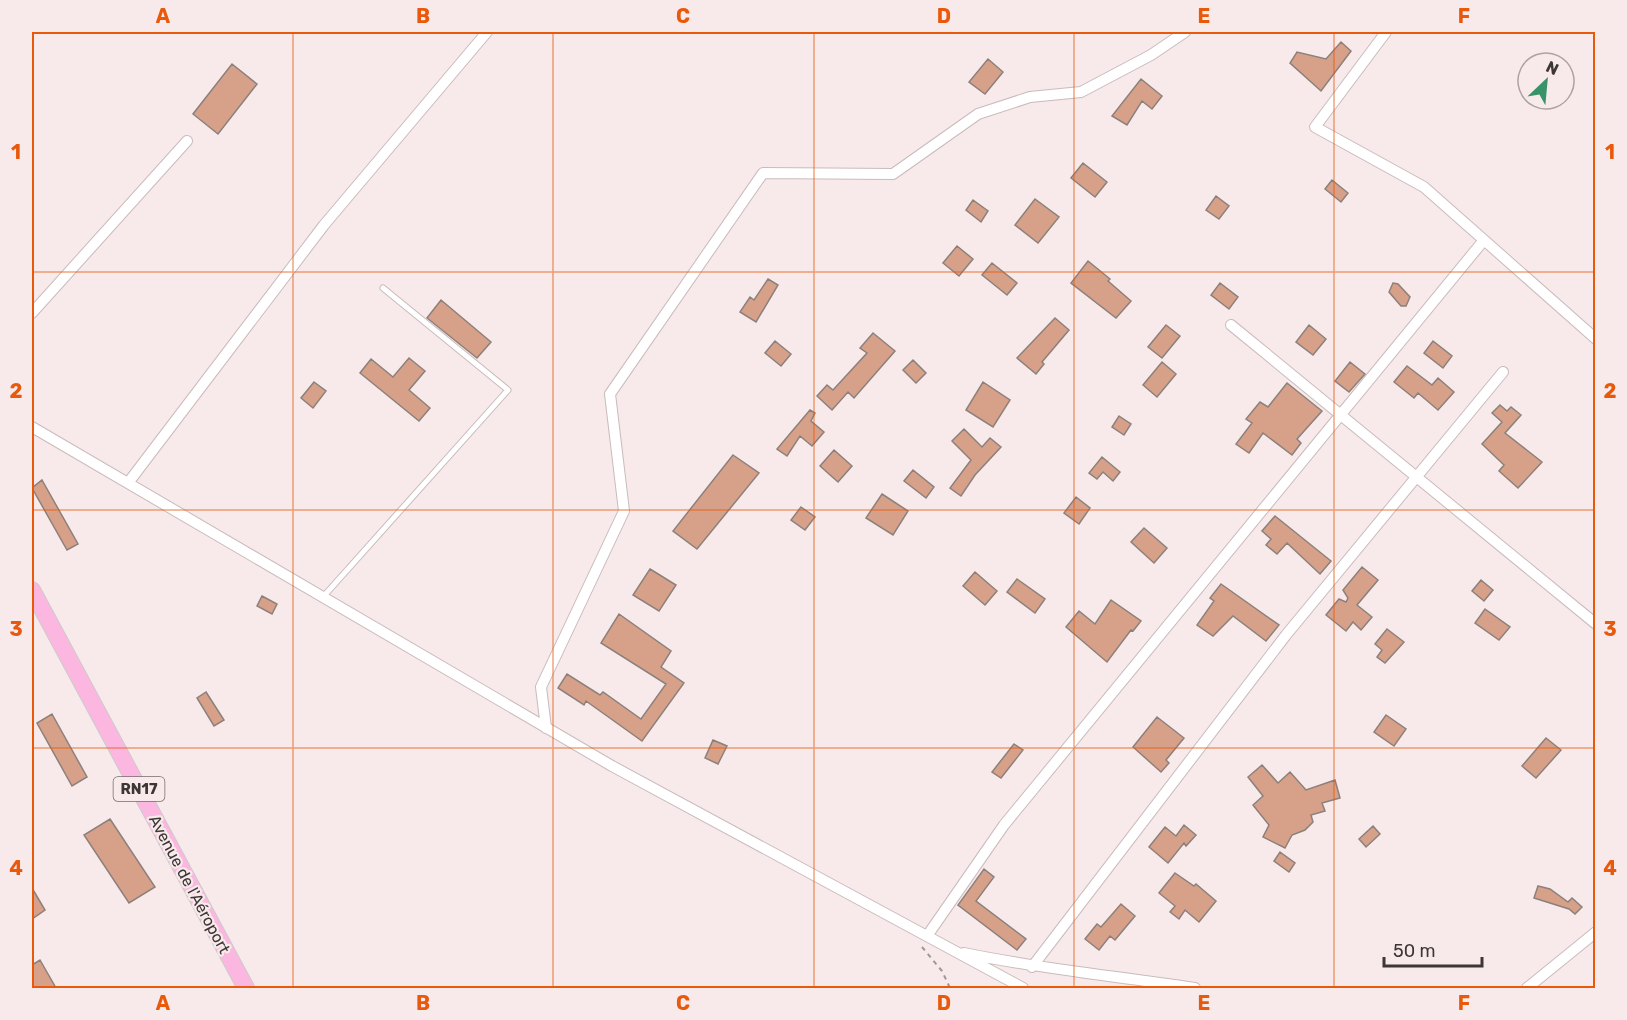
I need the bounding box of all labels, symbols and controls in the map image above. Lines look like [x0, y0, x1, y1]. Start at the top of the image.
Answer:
text: A [156, 4, 171, 28]
text: B [416, 4, 430, 28]
text: C [676, 4, 690, 28]
text: D [937, 4, 951, 28]
text: E [1198, 4, 1210, 28]
text: F [1458, 4, 1470, 28]
north arrow [1516, 51, 1576, 111]
text: N [1543, 57, 1562, 79]
text: 1 [11, 140, 21, 164]
text: 1 [1605, 140, 1615, 164]
text: 2 [10, 379, 23, 403]
text: 2 [1604, 379, 1617, 403]
text: 3 [9, 617, 23, 641]
text: 3 [1603, 617, 1617, 641]
road number: RN17 [114, 777, 164, 801]
street label: Avenue de l'Aéroport [145, 812, 234, 957]
text: 4 [9, 856, 23, 880]
text: 4 [1603, 856, 1617, 880]
scale bar [1384, 930, 1482, 968]
text: 50 m [1393, 940, 1436, 962]
text: A [156, 991, 171, 1015]
text: B [416, 991, 430, 1015]
text: C [676, 991, 690, 1015]
text: D [937, 991, 951, 1015]
text: E [1198, 991, 1210, 1015]
text: F [1458, 991, 1470, 1015]

